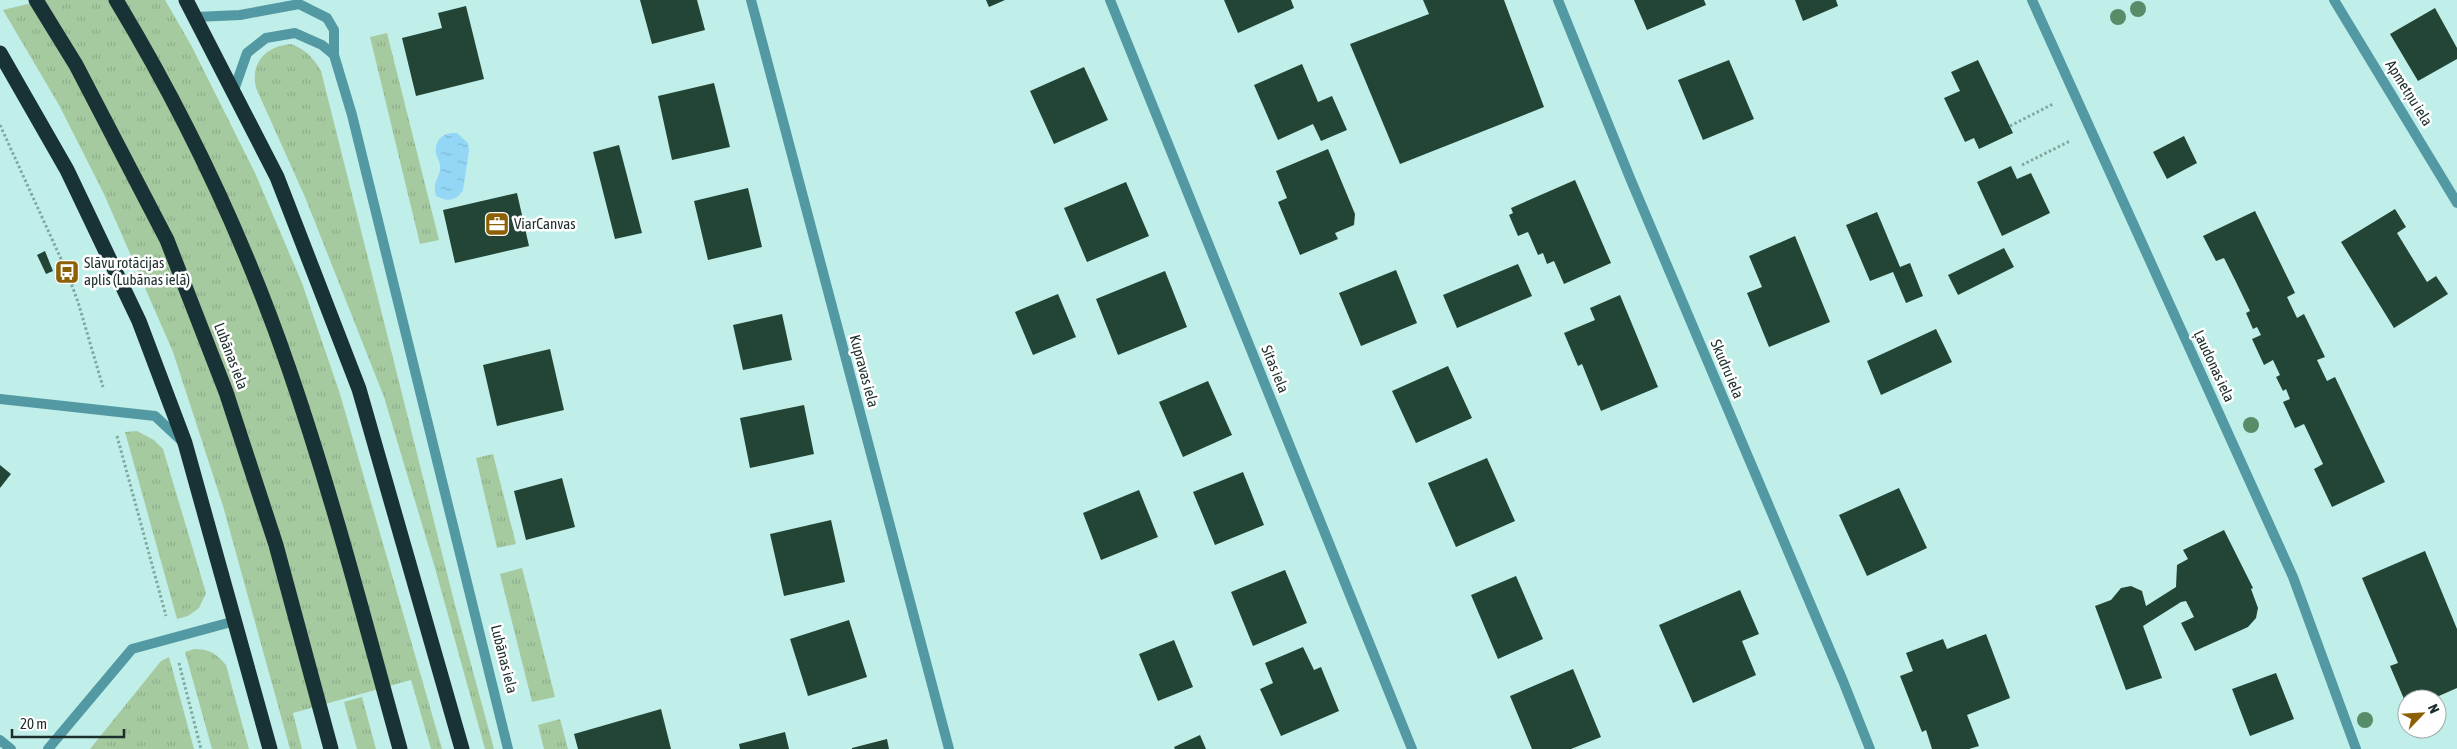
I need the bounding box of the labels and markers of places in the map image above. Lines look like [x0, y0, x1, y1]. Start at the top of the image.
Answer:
office icon: ViarCanvas [484, 211, 510, 237]
place label: ViarCanvas [514, 215, 576, 232]
place label: Slāvu rotācijas aplis (Lubānas ielā) [84, 254, 190, 288]
bus stop icon: Slāvu rotācijas aplis (Lubānas ielā) [54, 259, 80, 285]

